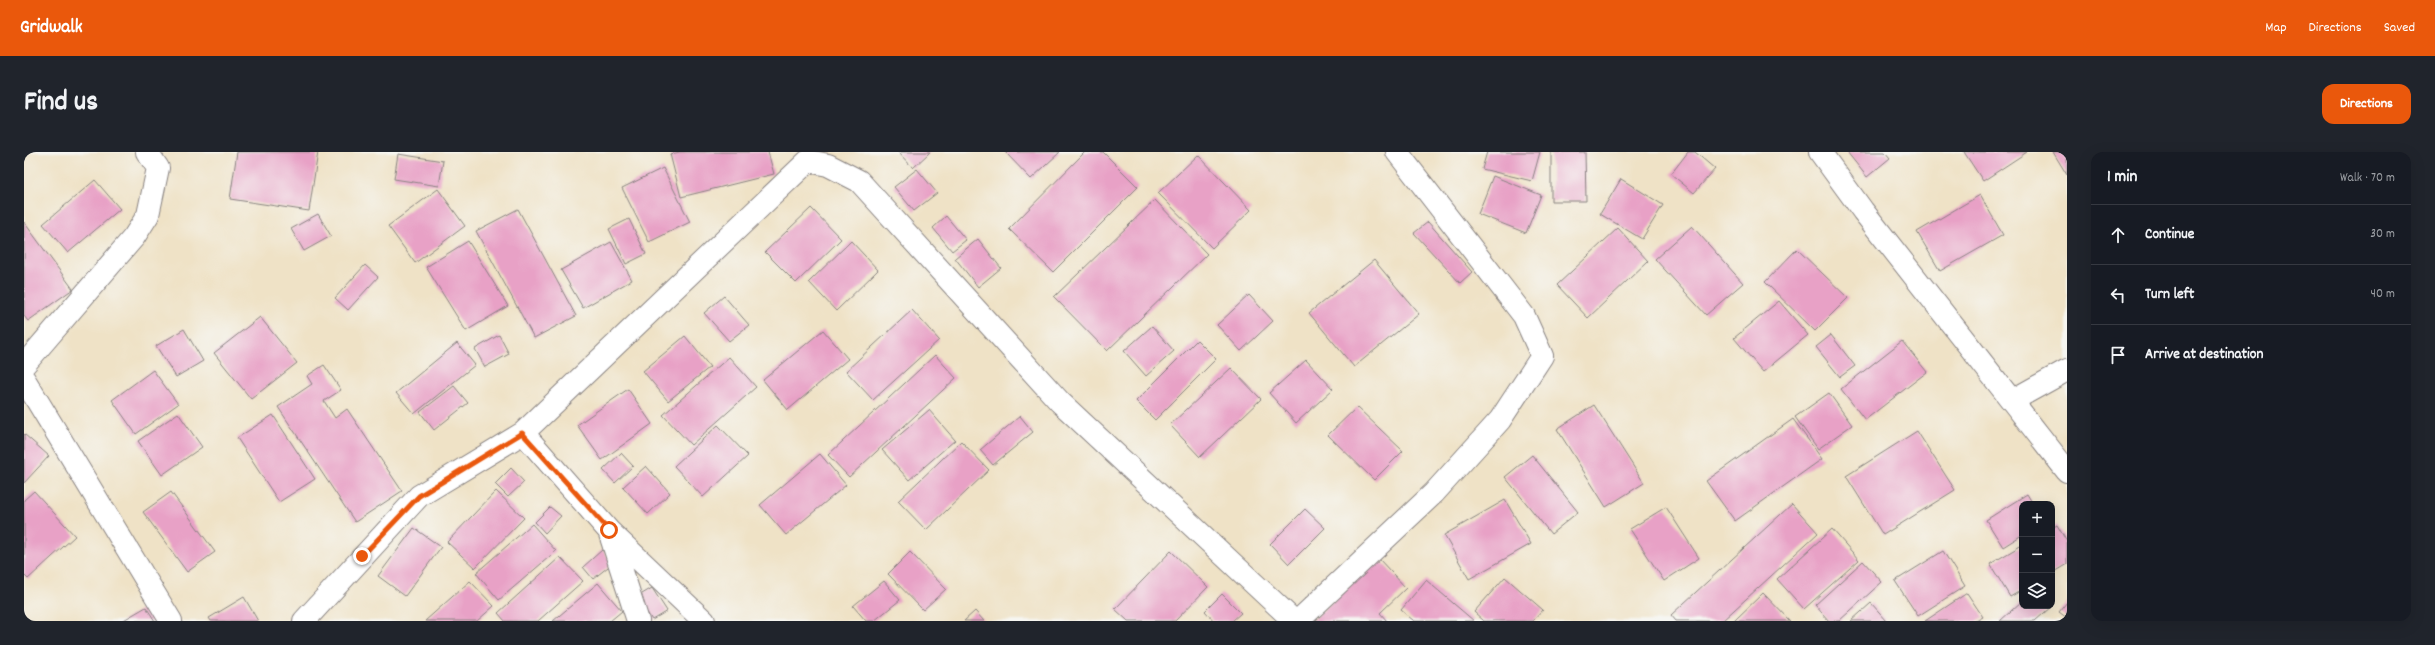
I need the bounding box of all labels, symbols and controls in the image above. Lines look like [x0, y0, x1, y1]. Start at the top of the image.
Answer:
text: Gridwalk [20, 15, 83, 42]
text: Map [2265, 18, 2287, 38]
text: Directions [2309, 18, 2362, 38]
text: Saved [2384, 18, 2415, 38]
text: Find us [24, 84, 98, 124]
button: Directions [2322, 84, 2411, 124]
text: 1 min [2107, 166, 2137, 190]
text: Walk · 70 m [2340, 169, 2395, 188]
icon: ahead [2107, 224, 2129, 246]
text: Continue [2145, 224, 2194, 246]
text: 30 m [2370, 225, 2395, 244]
icon: left [2107, 284, 2129, 306]
text: Turn left [2145, 284, 2194, 306]
text: 40 m [2371, 285, 2395, 304]
icon: arrive [2107, 344, 2129, 366]
text: Arrive at destination [2145, 344, 2263, 366]
map controls [2019, 501, 2055, 609]
button: + [2019, 501, 2055, 537]
route start [600, 521, 618, 539]
button: − [2019, 537, 2055, 573]
route end [353, 547, 371, 565]
button: layers [2019, 573, 2055, 609]

